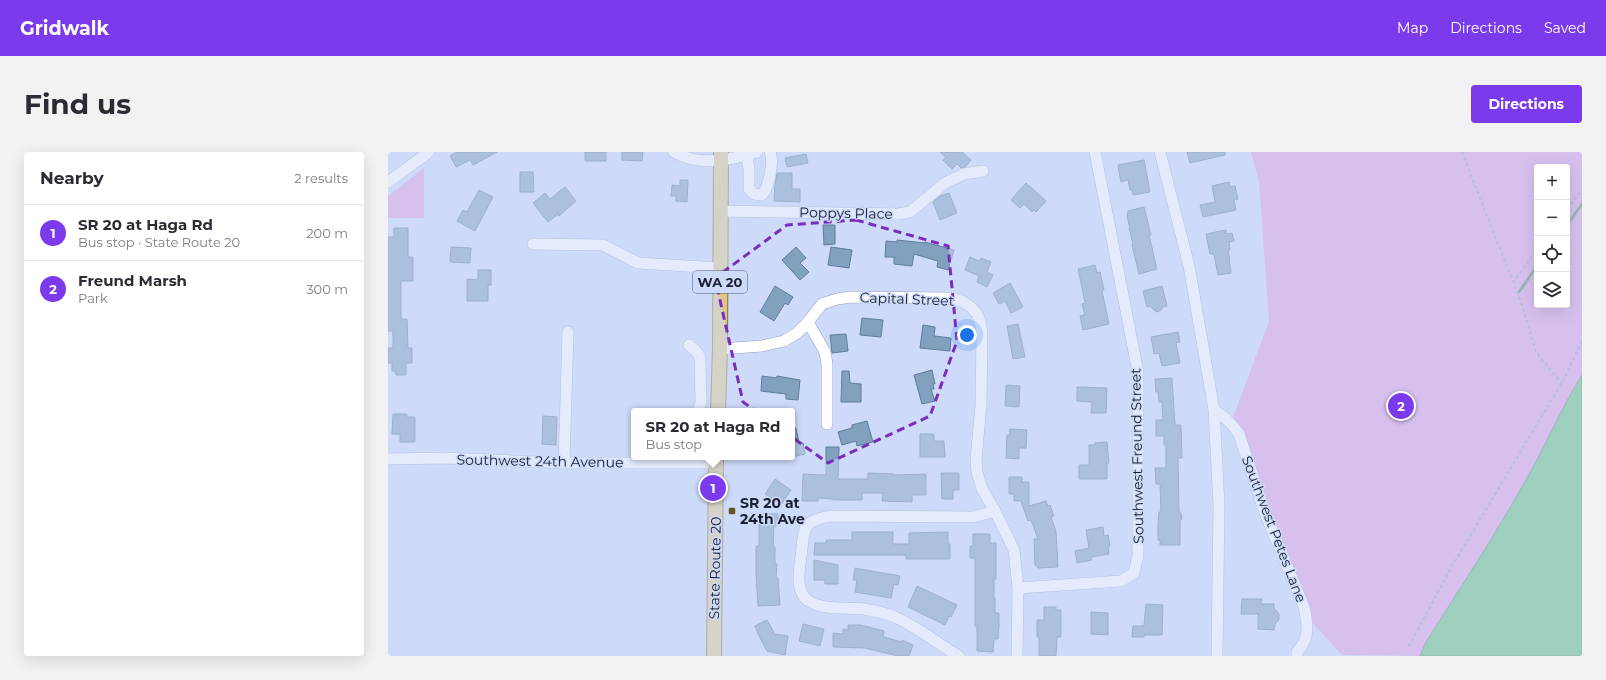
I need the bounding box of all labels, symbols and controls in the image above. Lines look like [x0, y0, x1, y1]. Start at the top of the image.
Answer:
text: Gridwalk [20, 17, 109, 40]
text: Map [1397, 19, 1428, 37]
text: Directions [1450, 19, 1522, 37]
text: Saved [1544, 19, 1586, 37]
button: Directions [1471, 85, 1582, 123]
text: Find us [24, 87, 131, 121]
map controls [1534, 164, 1570, 308]
button: + [1534, 164, 1570, 200]
text: Nearby [40, 168, 104, 188]
text: 2 results [294, 170, 348, 186]
button: − [1534, 200, 1570, 236]
street label: Poppys Place [799, 203, 893, 223]
text: SR 20 at Haga Rd [78, 215, 213, 234]
text: 1 [50, 225, 56, 241]
text: 200 m [306, 225, 348, 241]
text: Bus stop · State Route 20 [78, 234, 240, 250]
button: locate [1534, 236, 1570, 272]
text: Freund Marsh [78, 271, 187, 290]
road number: WA 20 [693, 271, 747, 293]
button: layers [1534, 272, 1570, 308]
text: 2 [49, 281, 57, 297]
text: 300 m [306, 281, 348, 297]
street label: Capital Street [859, 288, 955, 310]
text: Park [78, 290, 108, 306]
your location [957, 325, 977, 345]
street label: Southwest Freund Street [1126, 368, 1148, 544]
pin: 2 [1388, 391, 1414, 421]
popup [631, 408, 795, 460]
text: SR 20 at Haga Rd [646, 417, 781, 436]
text: Bus stop [646, 436, 702, 452]
street label: Southwest 24th Avenue [456, 451, 624, 471]
street label: Southwest Petes Lane [1238, 453, 1310, 605]
pin: 1 [700, 473, 726, 503]
place label: SR 20 at 24th Ave [740, 494, 805, 528]
marker: SR 20 at 24th Ave [727, 506, 737, 516]
street label: State Route 20 [705, 516, 725, 620]

